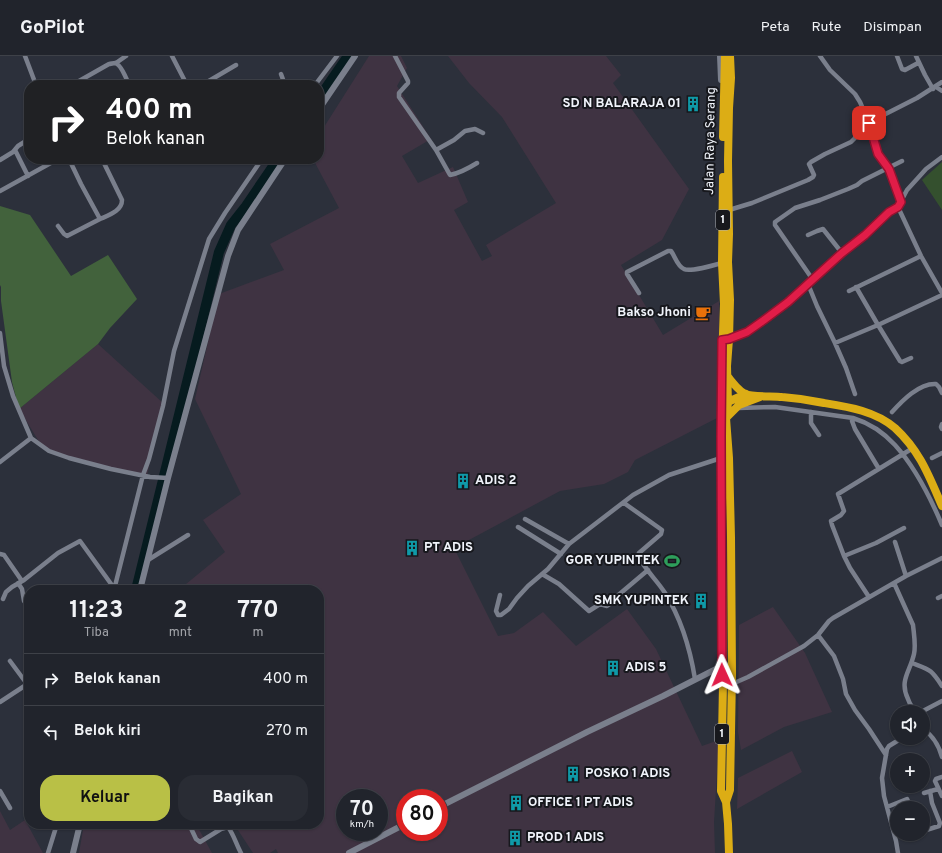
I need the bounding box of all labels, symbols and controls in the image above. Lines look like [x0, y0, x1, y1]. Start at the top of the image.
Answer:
text: GoPilot [20, 16, 85, 40]
text: Peta [761, 19, 790, 36]
text: Rute [812, 19, 841, 36]
text: Disimpan [863, 19, 922, 36]
street label: Jalan Raya Serang [702, 87, 720, 195]
text: 400 m [106, 93, 192, 129]
building icon: SD N BALARAJA 01 [684, 95, 702, 113]
icon: right [40, 96, 92, 148]
place label: SD N BALARAJA 01 [563, 96, 681, 112]
pin [852, 106, 886, 140]
icon: arrive [858, 112, 880, 134]
text: Belok kanan [106, 128, 205, 151]
road number: 1 [716, 210, 730, 230]
cafe icon: Bakso Jhoni [694, 304, 712, 322]
place label: Bakso Jhoni [617, 305, 691, 321]
building icon: ADIS 2 [454, 472, 472, 490]
place label: ADIS 2 [475, 473, 516, 489]
building icon: PT ADIS [403, 539, 421, 557]
place label: PT ADIS [424, 540, 473, 556]
sports icon: GOR YUPINTEK [663, 552, 681, 570]
place label: GOR YUPINTEK [565, 553, 660, 569]
building icon: SMK YUPINTEK [692, 592, 710, 610]
place label: SMK YUPINTEK [594, 593, 689, 609]
text: 11:23 [69, 596, 123, 626]
text: 2 [173, 596, 188, 626]
text: 770 [237, 596, 279, 626]
text: Tiba [84, 625, 109, 641]
text: mnt [169, 625, 192, 641]
text: m [252, 625, 263, 641]
position arrow [701, 654, 743, 696]
building icon: ADIS 5 [604, 659, 622, 677]
place label: ADIS 5 [625, 660, 666, 676]
icon: right [40, 669, 62, 691]
text: Belok kanan [74, 670, 161, 689]
text: 400 m [263, 670, 308, 689]
map controls [890, 705, 930, 841]
button: sound [890, 705, 930, 745]
icon: left [40, 721, 62, 743]
text: Belok kiri [74, 722, 141, 741]
text: 270 m [266, 722, 308, 741]
road number: 1 [715, 724, 729, 744]
button: + [890, 753, 930, 793]
building icon: POSKO 1 ADIS [564, 765, 582, 783]
place label: POSKO 1 ADIS [585, 766, 670, 782]
button: Keluar [40, 775, 170, 821]
button: Bagikan [178, 775, 308, 821]
speed limit sign: 80 [396, 789, 448, 841]
building icon: OFFICE 1 PT ADIS [507, 794, 525, 812]
place label: OFFICE 1 PT ADIS [528, 795, 633, 811]
text: 70 [350, 797, 374, 823]
button: − [890, 801, 930, 841]
text: km/h [350, 818, 374, 831]
building icon: PROD 1 ADIS [506, 829, 524, 847]
place label: PROD 1 ADIS [527, 830, 604, 846]

